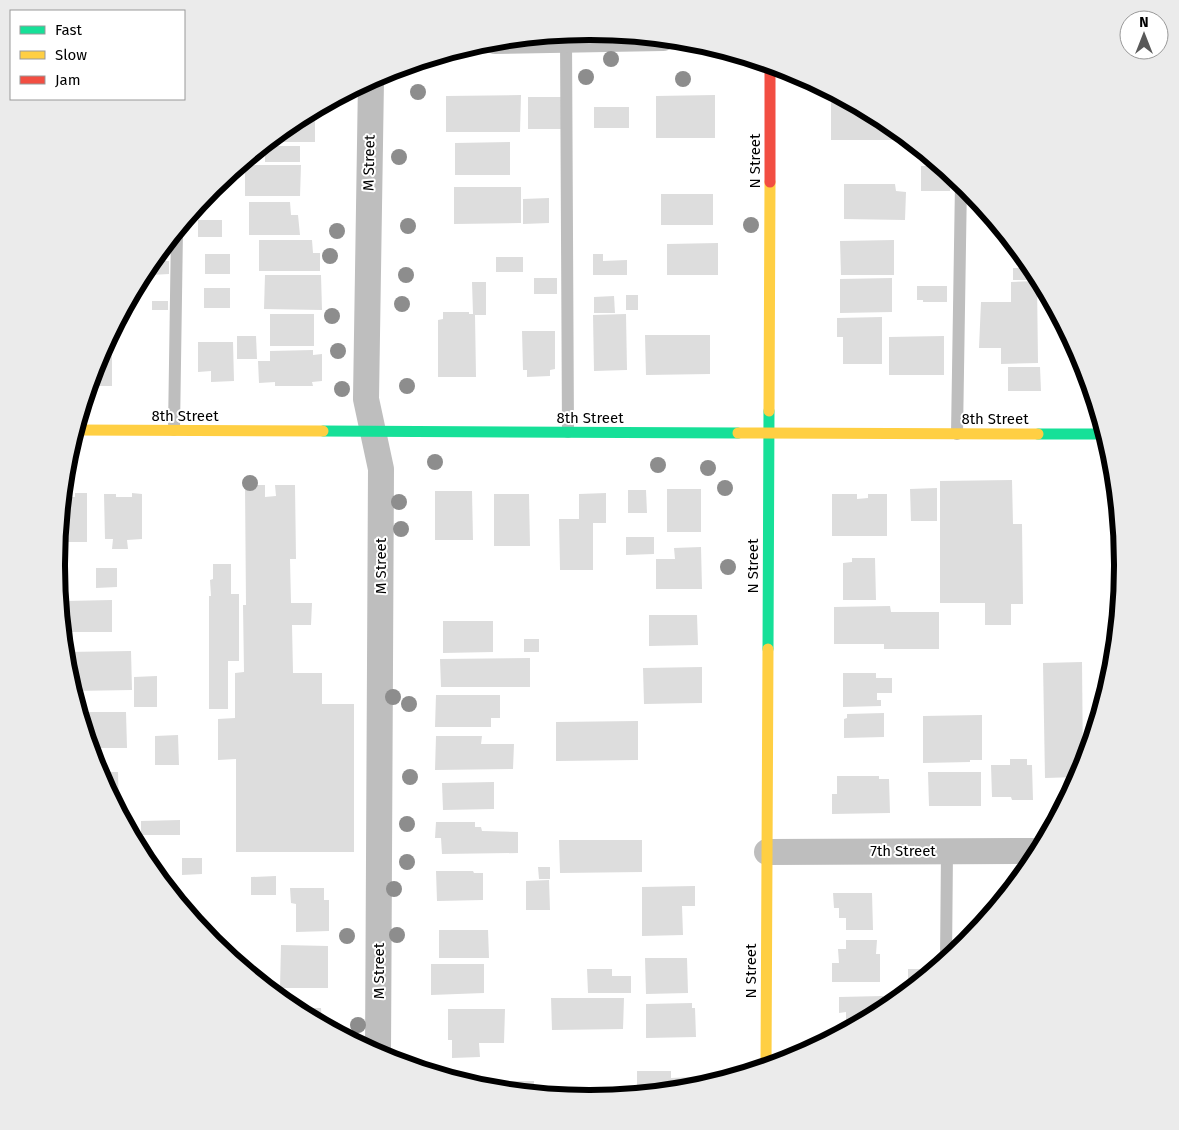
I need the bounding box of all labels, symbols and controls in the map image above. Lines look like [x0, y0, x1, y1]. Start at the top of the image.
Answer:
legend [10, 10, 185, 100]
north arrow [1119, 10, 1169, 60]
text: N [1139, 14, 1149, 31]
text: Fast [55, 21, 82, 39]
text: Slow [55, 46, 87, 64]
text: Jam [55, 71, 81, 89]
street label: N Street [746, 133, 764, 188]
street label: M Street [360, 134, 379, 191]
street label: 8th Street [151, 407, 219, 425]
street label: 8th Street [556, 409, 624, 427]
street label: 8th Street [961, 410, 1029, 428]
street label: M Street [372, 537, 390, 594]
street label: N Street [744, 538, 762, 593]
street label: 7th Street [870, 842, 936, 860]
street label: M Street [370, 942, 388, 999]
street label: N Street [742, 943, 760, 998]

